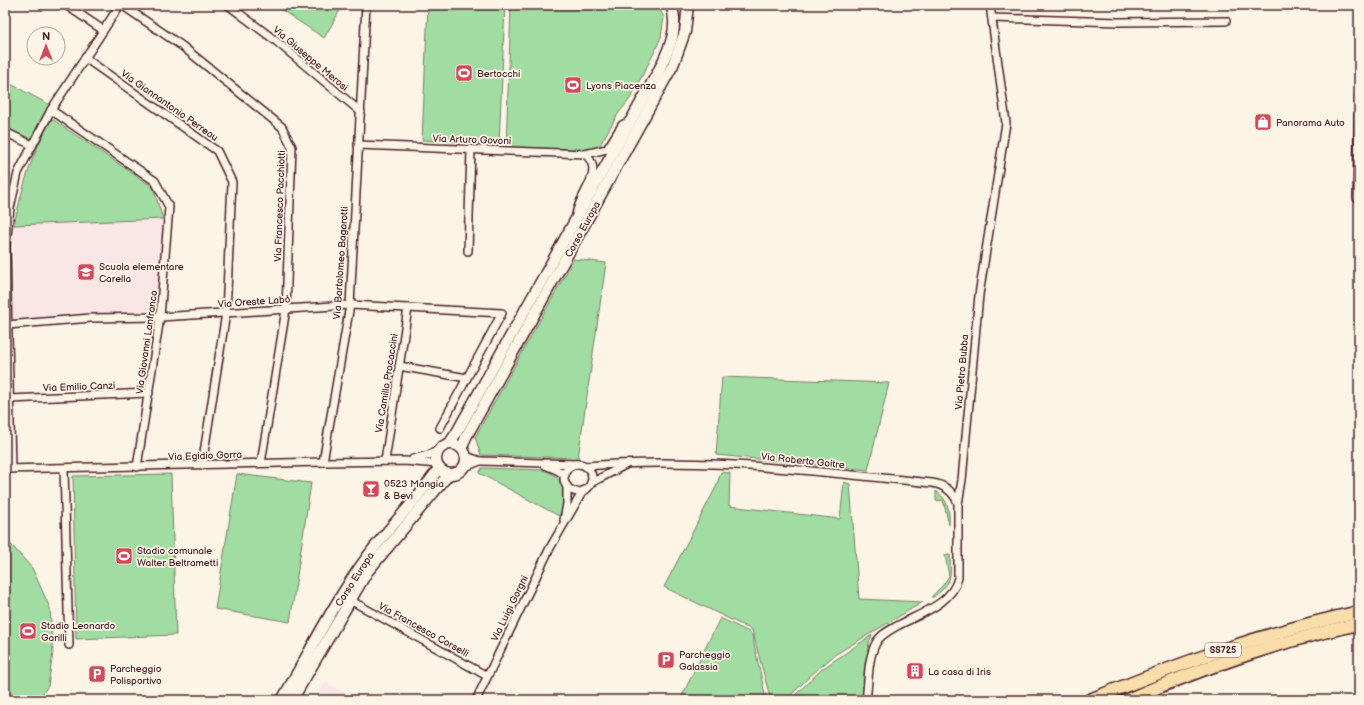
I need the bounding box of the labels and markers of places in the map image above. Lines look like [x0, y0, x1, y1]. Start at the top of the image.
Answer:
sports icon: Bertocchi [454, 63, 474, 83]
place label: Bertocchi [477, 68, 520, 80]
sports icon: Lyons Piacenza [563, 75, 583, 95]
place label: Lyons Piacenza [586, 80, 656, 92]
shop icon: Panorama Auto [1253, 112, 1273, 132]
place label: Panorama Auto [1276, 117, 1345, 129]
place label: Scuola elementare Carella [99, 261, 184, 285]
school or university icon: Scuola elementare Carella [76, 262, 96, 282]
place label: 0523 Mangia & Bevi [384, 478, 444, 502]
bar icon: 0523 Mangia & Bevi [361, 479, 381, 499]
place label: Stadio comunale Walter Beltrametti [137, 545, 218, 569]
sports icon: Stadio comunale Walter Beltrametti [114, 546, 134, 566]
place label: Stadio Leonardo Garilli [41, 620, 115, 644]
sports icon: Stadio Leonardo Garilli [18, 621, 38, 641]
place label: Parcheggio Galassia [679, 649, 731, 673]
parking icon: Parcheggio Galassia [656, 650, 676, 670]
building icon: La casa di Iris [905, 661, 925, 681]
place label: Parcheggio Polisportivo [110, 663, 162, 687]
parking icon: Parcheggio Polisportivo [87, 664, 107, 684]
place label: La casa di Iris [928, 666, 991, 678]

